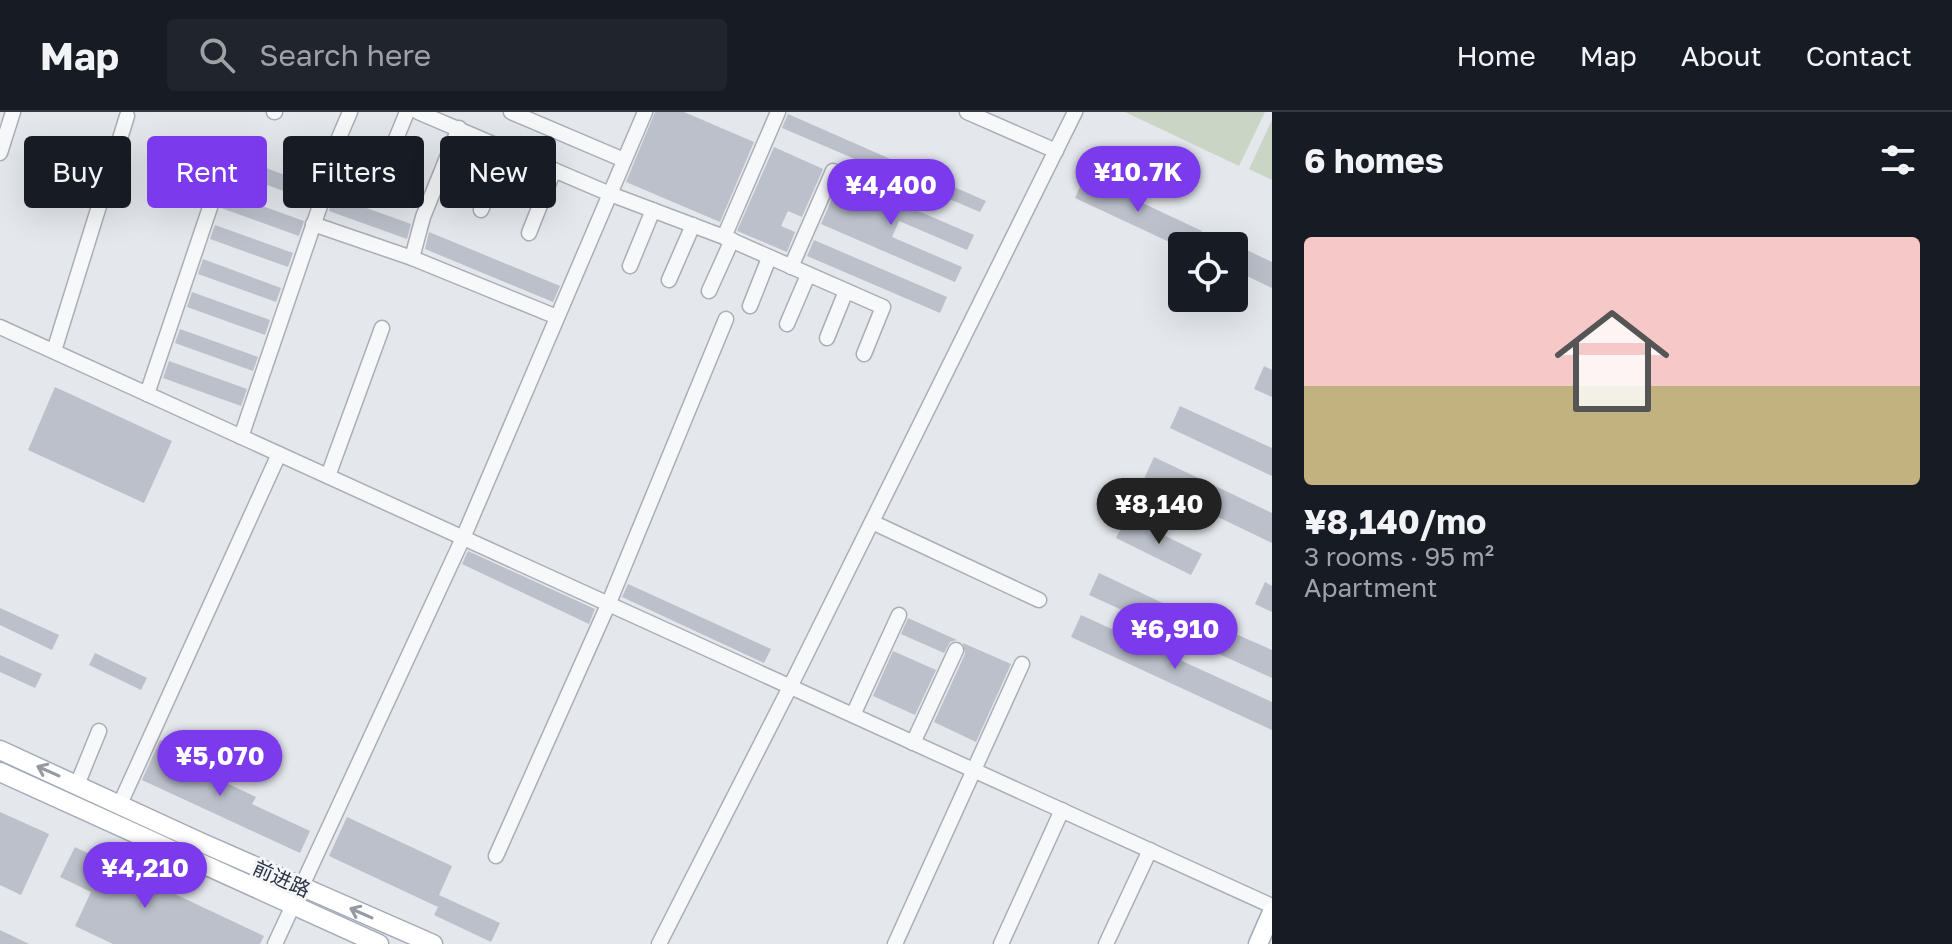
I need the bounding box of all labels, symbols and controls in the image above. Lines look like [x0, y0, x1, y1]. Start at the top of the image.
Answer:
search box [167, 19, 727, 91]
text: Map [40, 33, 119, 78]
icon: search [195, 33, 239, 77]
text: Search here [259, 37, 431, 73]
text: Home [1457, 39, 1536, 72]
text: Map [1580, 39, 1637, 72]
text: About [1681, 39, 1762, 72]
text: Contact [1806, 39, 1912, 72]
chip: Buy [24, 136, 131, 208]
chip: Rent [147, 136, 267, 208]
chip: Filters [283, 136, 424, 208]
chip: New [440, 136, 556, 208]
icon: filters [1876, 138, 1920, 182]
text: 6 homes [1304, 140, 1444, 180]
pin: ¥10.7K [1073, 146, 1203, 214]
text: ¥10.7K [1094, 156, 1182, 187]
pin: ¥4,400 [826, 159, 956, 227]
text: ¥4,400 [845, 169, 937, 200]
map controls [1168, 232, 1248, 312]
button: locate [1168, 232, 1248, 312]
icon: home [1540, 289, 1684, 433]
pin: ¥8,140 [1094, 478, 1224, 546]
text: ¥8,140 [1115, 488, 1203, 519]
text: ¥8,140/mo [1304, 501, 1486, 541]
text: 3 rooms · 95 m² [1304, 541, 1494, 572]
text: Apartment [1304, 572, 1437, 603]
pin: ¥6,910 [1110, 603, 1240, 671]
text: ¥6,910 [1131, 613, 1219, 644]
pin: ¥5,070 [155, 730, 285, 798]
text: ¥5,070 [175, 740, 265, 771]
one-way arrow [36, 763, 61, 778]
pin: ¥4,210 [80, 842, 210, 910]
text: ¥4,210 [101, 852, 189, 883]
street label: 前进路 [250, 855, 314, 901]
one-way arrow [350, 904, 374, 919]

